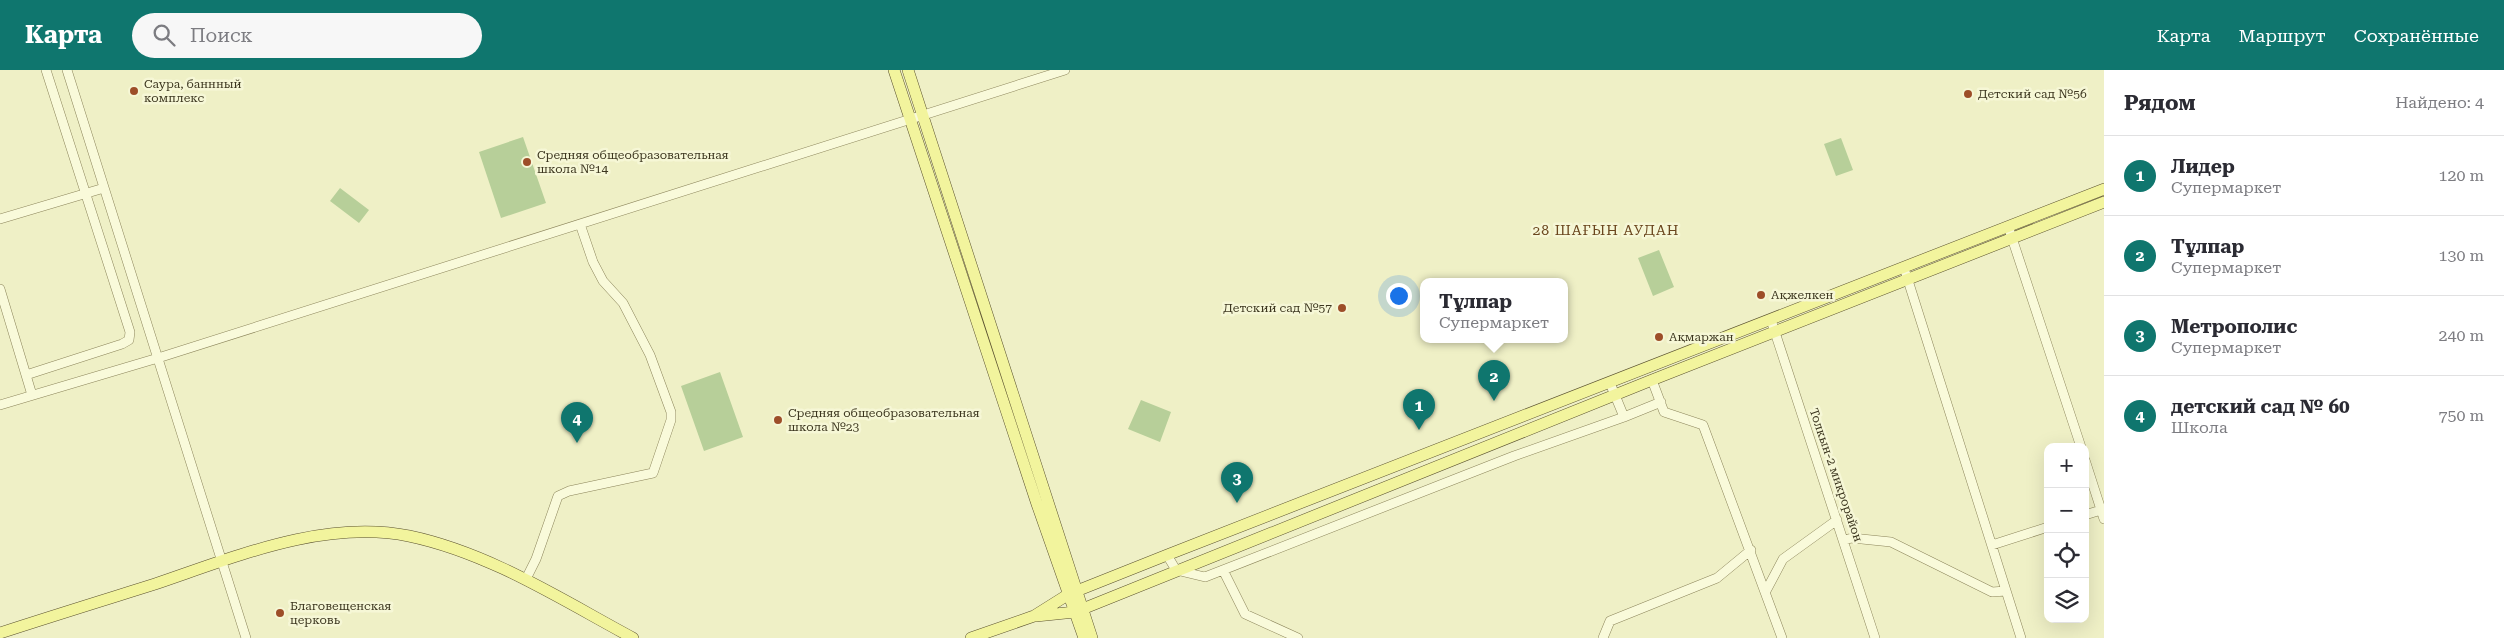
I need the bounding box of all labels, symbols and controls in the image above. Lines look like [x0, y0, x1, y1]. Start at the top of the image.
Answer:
search box [132, 13, 482, 58]
text: Карта [25, 21, 102, 49]
icon: search [150, 21, 178, 49]
text: Поиск [190, 24, 253, 47]
text: Карта [2157, 25, 2211, 46]
text: Маршрут [2239, 25, 2326, 46]
text: Сохранённые [2354, 25, 2479, 46]
place label: Саура, баннный комплекс [144, 77, 242, 105]
marker: Саура, баннный комплекс [128, 85, 140, 97]
place label: Детский сад №56 [1978, 87, 2087, 101]
marker: Детский сад №56 [1962, 88, 1974, 100]
text: Рядом [2124, 91, 2196, 115]
text: Найдено: 4 [2395, 93, 2484, 112]
place label: Cредняя общеобразовательная школа №14 [537, 148, 729, 176]
text: Лидер [2171, 155, 2235, 178]
marker: Cредняя общеобразовательная школа №14 [521, 156, 533, 168]
text: 1 [2136, 166, 2144, 185]
text: 120 m [2438, 166, 2484, 185]
text: Супермаркет [2171, 178, 2281, 197]
district label: 28 ШАҒЫН АУДАН [1532, 222, 1680, 238]
text: Тұлпар [2171, 235, 2244, 258]
text: 2 [2136, 246, 2144, 265]
text: 130 m [2438, 246, 2484, 265]
text: Супермаркет [2171, 258, 2281, 277]
popup [1420, 278, 1568, 343]
your location [1386, 283, 1412, 309]
place label: Ақжелкен [1771, 288, 1834, 302]
marker: Ақжелкен [1755, 289, 1767, 301]
text: Тұлпар [1439, 290, 1512, 313]
place label: Детский сад №57 [1223, 301, 1332, 315]
marker: Детский сад №57 [1336, 302, 1348, 314]
text: Супермаркет [1439, 313, 1549, 332]
text: Метрополис [2171, 315, 2297, 338]
text: 3 [2136, 326, 2144, 345]
text: 240 m [2438, 326, 2484, 345]
place label: Ақмаржан [1669, 330, 1734, 344]
marker: Ақмаржан [1653, 331, 1665, 343]
text: Супермаркет [2171, 338, 2281, 357]
pin: 2 [1478, 360, 1510, 401]
pin: 1 [1403, 389, 1435, 430]
text: детский сад № 60 [2171, 395, 2350, 418]
pin: 4 [561, 402, 593, 443]
place label: Средняя общеобразовательная школа №23 [788, 406, 980, 434]
street label: Толкын-2 микрорайон [1807, 406, 1866, 544]
text: 4 [2136, 406, 2144, 425]
text: 750 m [2438, 406, 2484, 425]
marker: Средняя общеобразовательная школа №23 [772, 414, 784, 426]
text: Школа [2171, 418, 2228, 437]
map controls [2044, 443, 2089, 623]
button: + [2044, 443, 2089, 488]
pin: 3 [1221, 462, 1253, 503]
button: − [2044, 488, 2089, 533]
button: locate [2044, 533, 2089, 578]
button: layers [2044, 578, 2089, 623]
place label: Благовещенская церковь [290, 599, 391, 627]
marker: Благовещенская церковь [274, 607, 286, 619]

